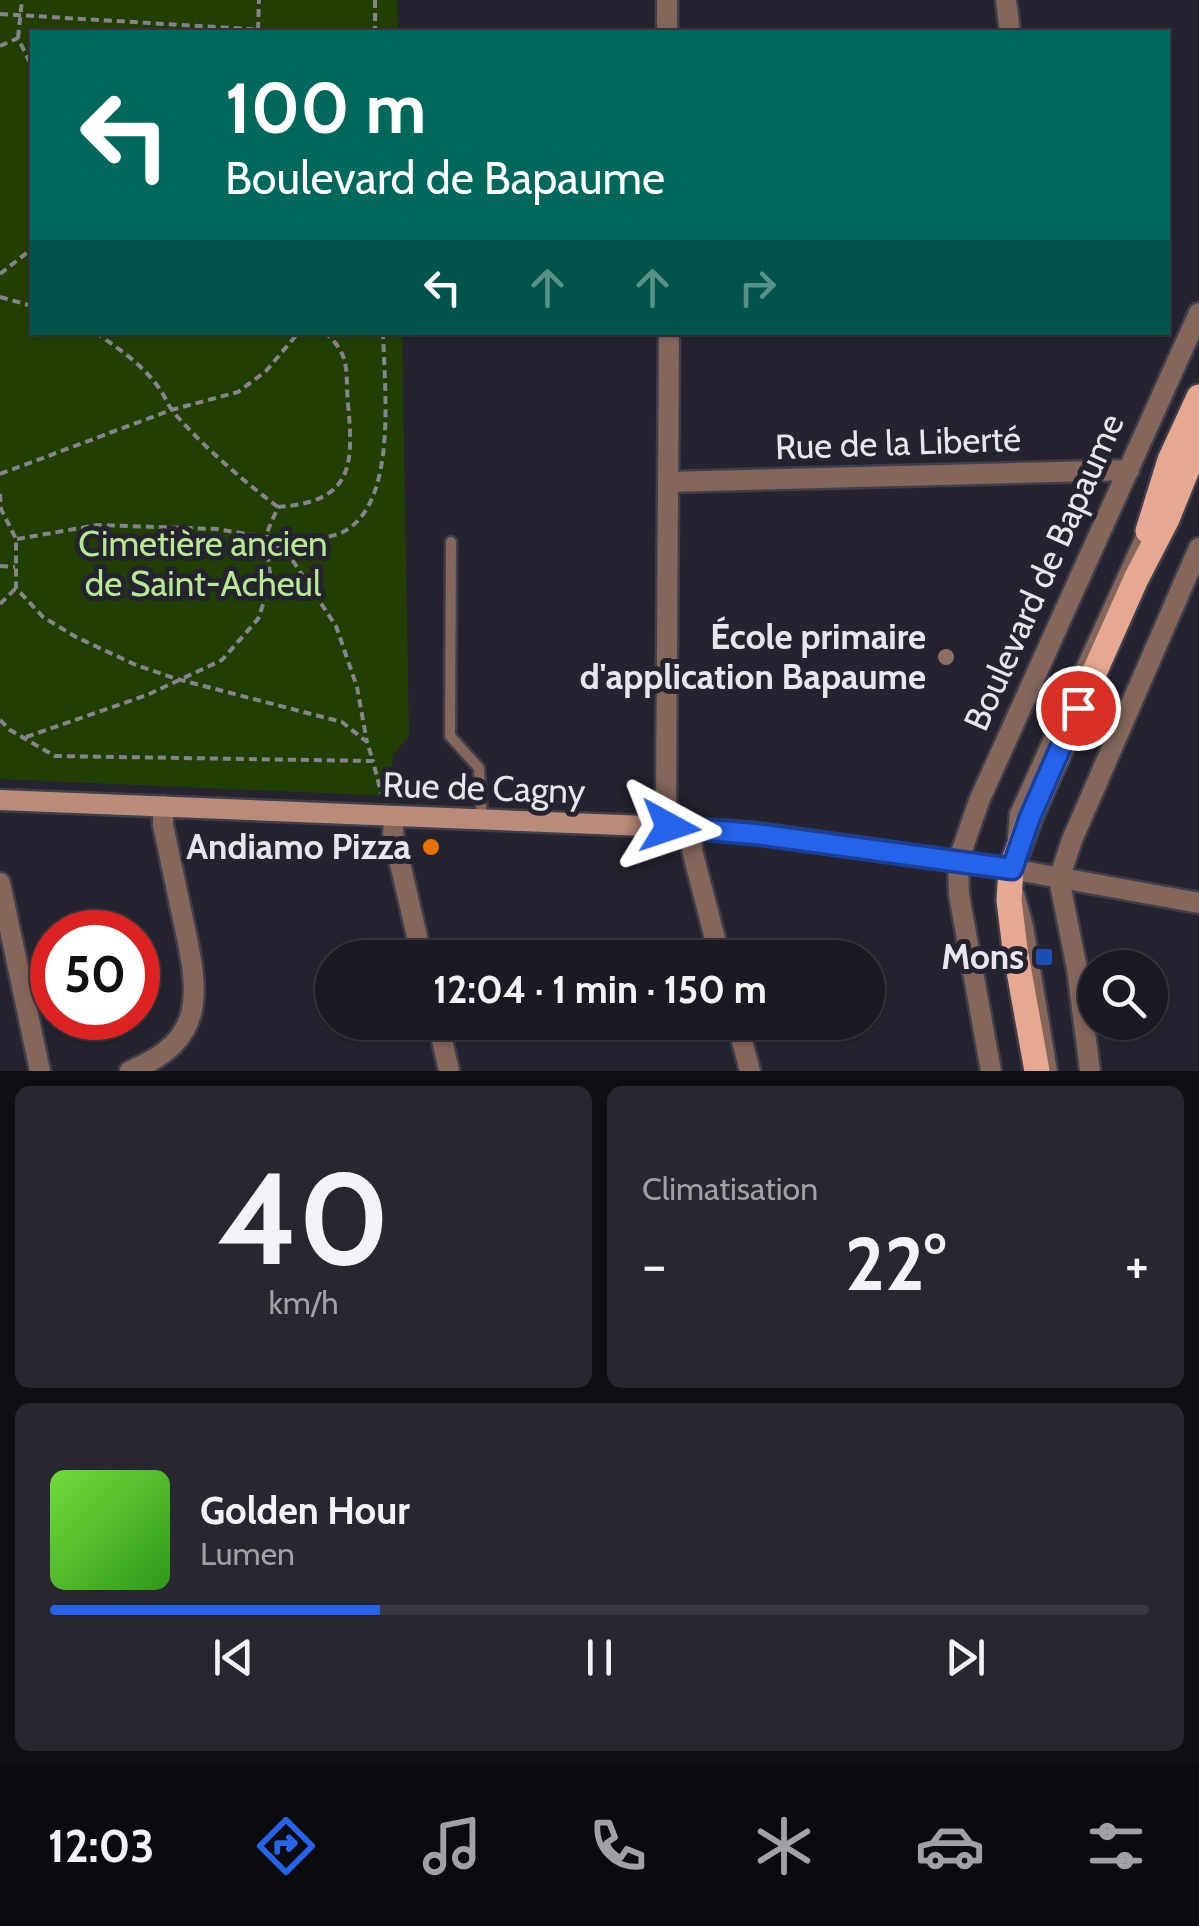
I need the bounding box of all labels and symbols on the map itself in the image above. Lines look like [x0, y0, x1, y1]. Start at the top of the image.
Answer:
street label: Boulevard de Bapaume [954, 407, 1133, 737]
street label: Rue de la Liberté [774, 417, 1022, 468]
park label: Cimetière ancien de Saint-Acheul [78, 522, 328, 605]
place label: École primaire d'application Bapaume [580, 615, 926, 698]
marker: École primaire d'application Bapaume [935, 646, 957, 668]
pin [1036, 666, 1121, 751]
street label: Rue de Cagny [382, 762, 586, 813]
position arrow [618, 775, 722, 879]
place label: Andiamo Pizza [186, 825, 412, 868]
marker: Andiamo Pizza [420, 836, 442, 858]
speed limit sign: 50 [30, 910, 160, 1040]
place label: Mons [941, 935, 1024, 978]
marker: Mons [1033, 946, 1055, 968]

